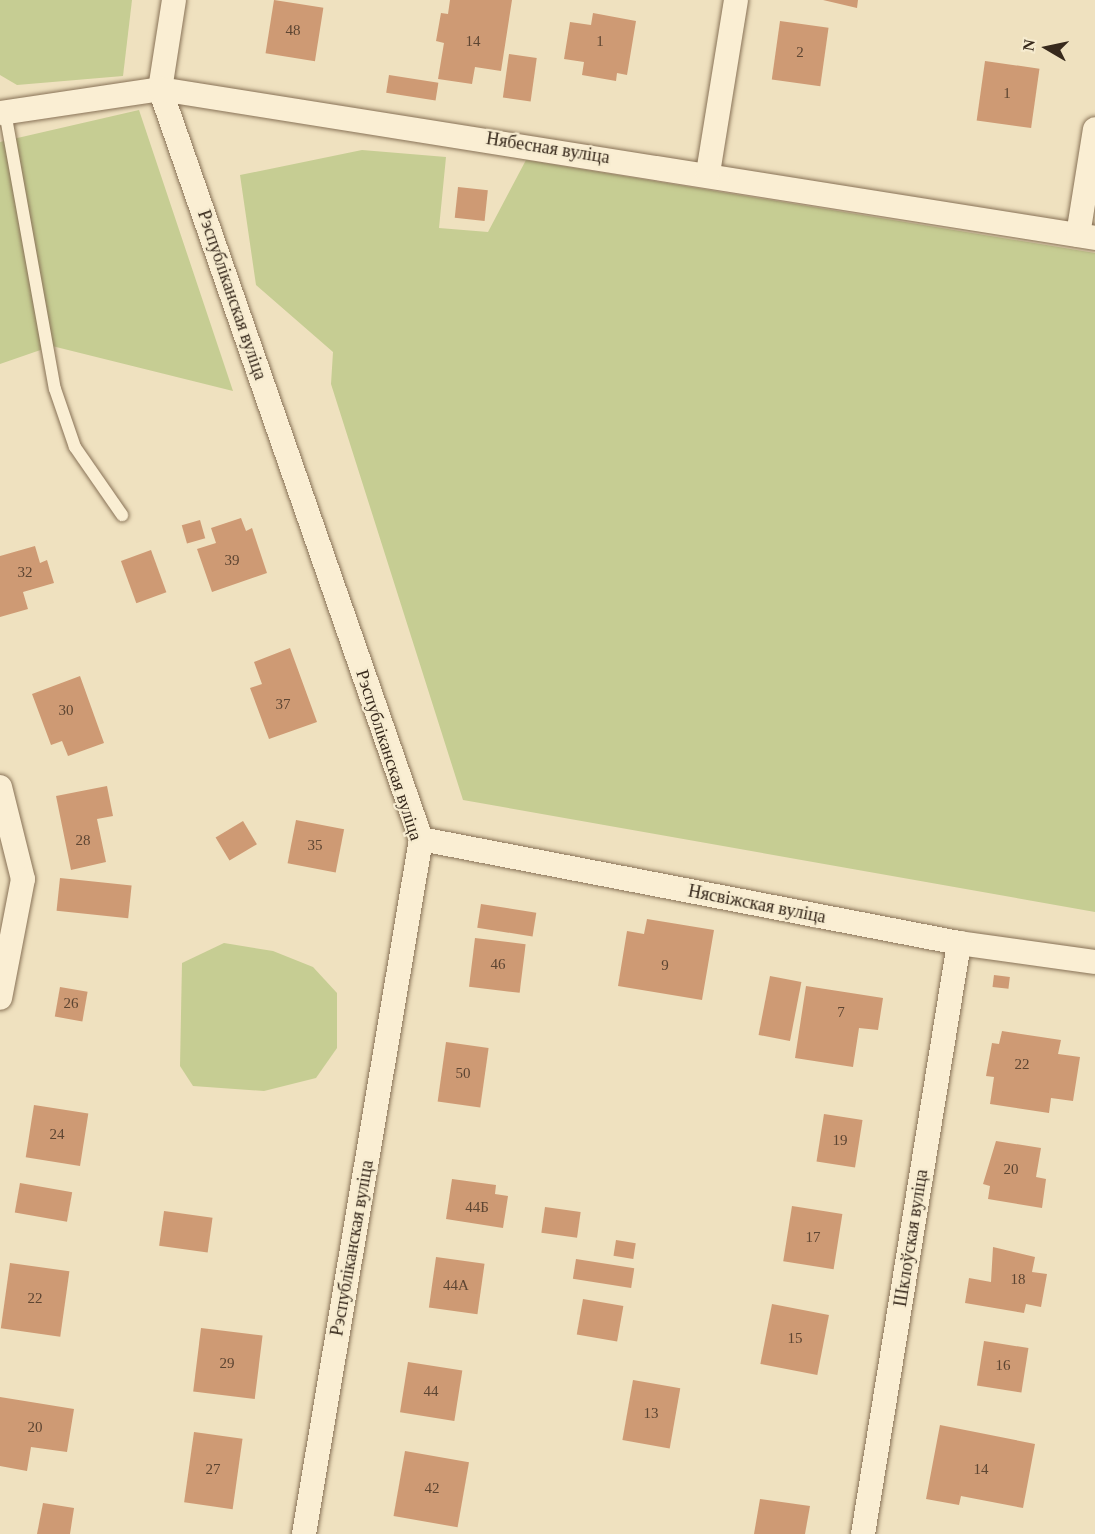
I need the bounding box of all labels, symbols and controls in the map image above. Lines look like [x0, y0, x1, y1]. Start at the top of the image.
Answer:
north arrow [1017, 18, 1077, 78]
house number: 48 [286, 22, 300, 40]
house number: 14 [466, 33, 480, 51]
house number: 1 [596, 33, 604, 51]
text: N [1019, 38, 1038, 52]
house number: 2 [796, 44, 804, 62]
house number: 1 [1003, 85, 1011, 103]
street label: Нябесная вуліца [485, 128, 611, 168]
street label: Рэспубліканская вуліца [193, 207, 271, 383]
house number: 39 [224, 552, 240, 570]
house number: 32 [18, 564, 32, 582]
street label: Рэспубліканская вуліца [351, 667, 427, 843]
house number: 37 [276, 696, 290, 714]
house number: 30 [58, 702, 74, 720]
house number: 28 [76, 832, 90, 850]
house number: 35 [308, 837, 322, 855]
street label: Нясвіжская вуліца [686, 880, 828, 928]
house number: 46 [490, 956, 506, 974]
house number: 9 [661, 957, 669, 975]
house number: 26 [64, 995, 78, 1013]
house number: 7 [837, 1004, 845, 1022]
house number: 22 [1014, 1056, 1030, 1074]
house number: 50 [456, 1065, 470, 1083]
house number: 24 [50, 1126, 64, 1144]
house number: 19 [832, 1132, 848, 1150]
street label: Рэспубліканская вуліца [326, 1158, 378, 1338]
house number: 20 [1004, 1161, 1018, 1179]
street label: Шклоўская вуліца [889, 1168, 933, 1308]
house number: 44Б [465, 1199, 489, 1217]
house number: 17 [806, 1229, 820, 1247]
house number: 18 [1010, 1271, 1026, 1289]
house number: 44А [443, 1277, 469, 1295]
house number: 22 [28, 1290, 42, 1308]
house number: 15 [788, 1330, 802, 1348]
house number: 29 [220, 1355, 234, 1373]
house number: 16 [996, 1357, 1010, 1375]
house number: 44 [424, 1383, 438, 1401]
house number: 13 [644, 1405, 658, 1423]
house number: 20 [28, 1419, 42, 1437]
house number: 27 [206, 1461, 220, 1479]
house number: 14 [974, 1461, 988, 1479]
house number: 42 [424, 1480, 440, 1498]

